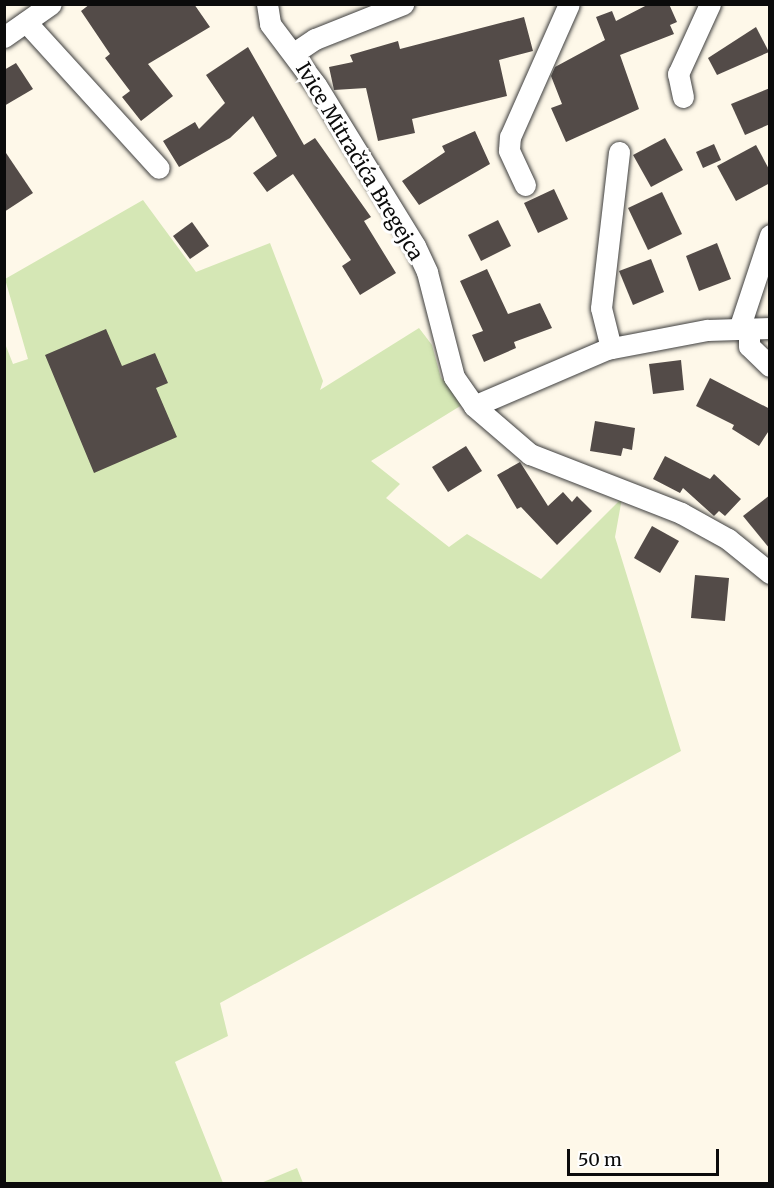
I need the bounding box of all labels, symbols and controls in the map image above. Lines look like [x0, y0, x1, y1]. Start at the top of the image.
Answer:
street label: Ivice Mitračića Bregejca [291, 58, 429, 264]
scale bar [570, 1137, 722, 1175]
text: 50 m [578, 1148, 622, 1171]

